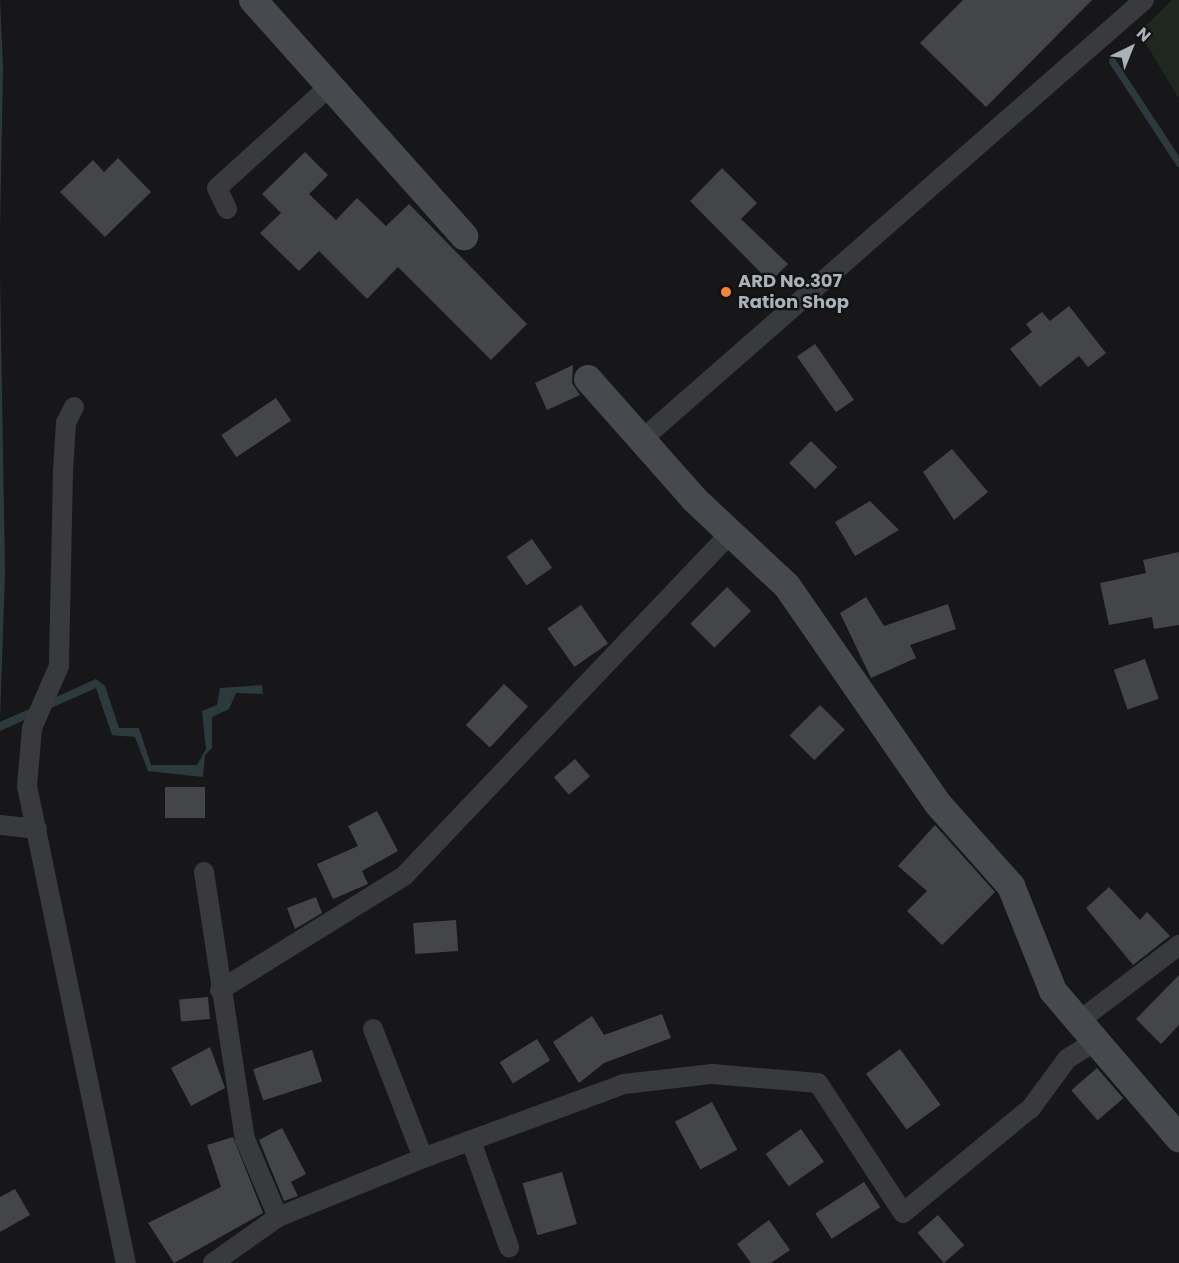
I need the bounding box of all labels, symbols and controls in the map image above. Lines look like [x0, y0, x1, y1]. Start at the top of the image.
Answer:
north arrow [1101, 18, 1161, 78]
text: N [1131, 22, 1156, 47]
place label: ARD No.307 Ration Shop [738, 271, 849, 314]
marker: ARD No.307 Ration Shop [719, 285, 733, 299]

